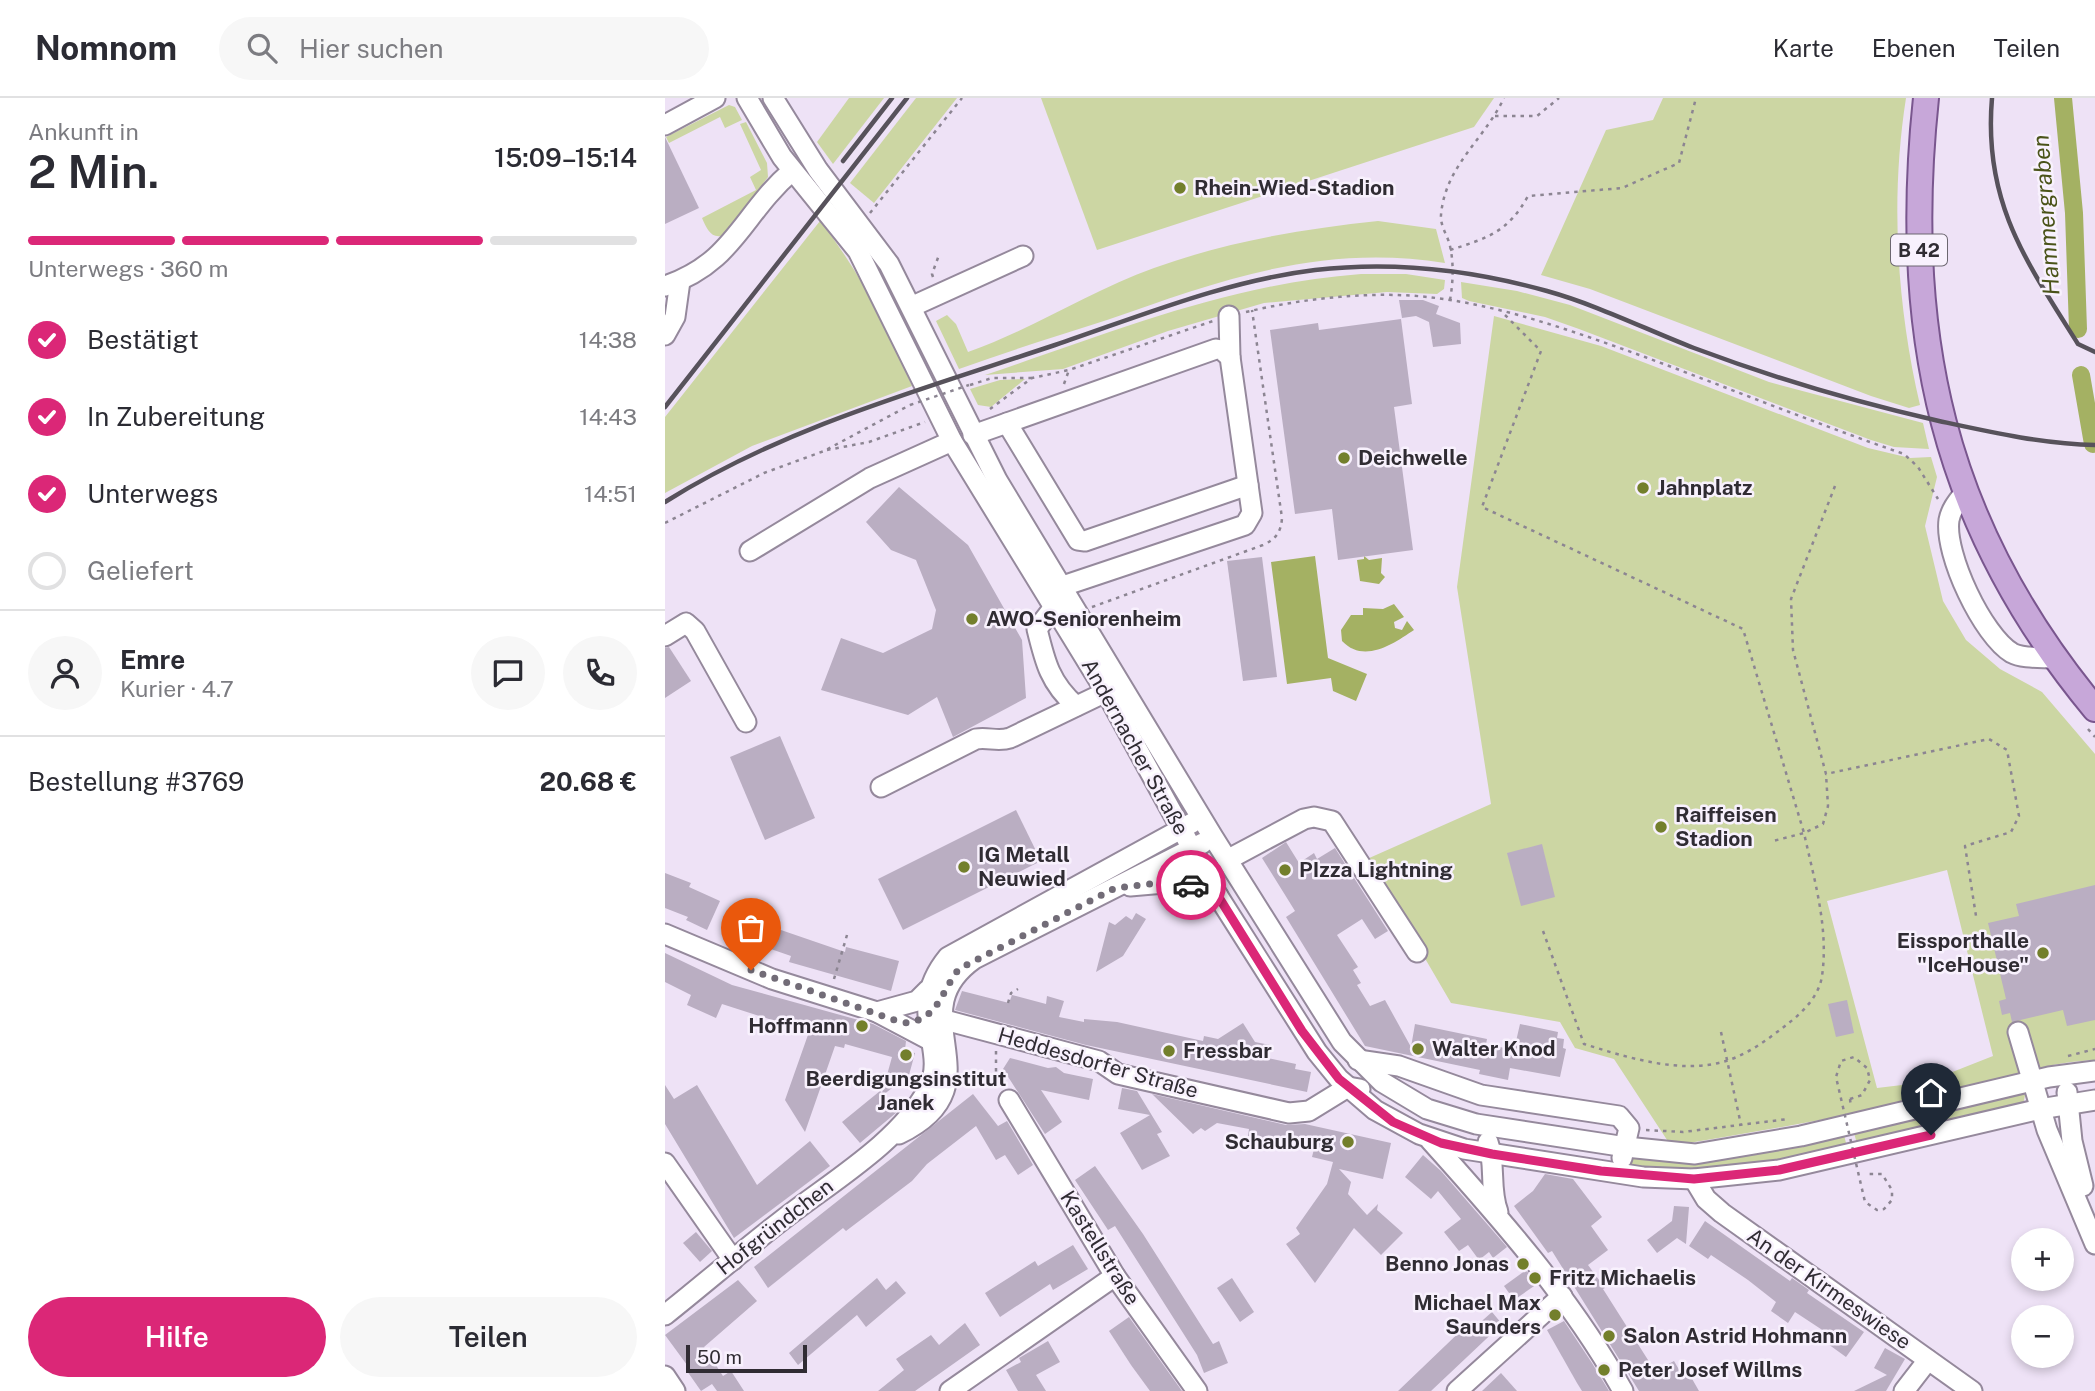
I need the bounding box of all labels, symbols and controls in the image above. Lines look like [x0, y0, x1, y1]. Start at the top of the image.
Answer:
search box [219, 17, 709, 80]
text: Nomnom [35, 29, 177, 67]
icon: search [243, 29, 281, 67]
text: Hier suchen [299, 33, 444, 64]
text: Karte [1773, 34, 1834, 62]
text: Ebenen [1872, 34, 1956, 62]
text: Teilen [1994, 34, 2060, 62]
text: Ankunft in [28, 118, 139, 145]
water label: Hammergraben [2026, 134, 2065, 296]
text: 15:09–15:14 [494, 142, 637, 173]
text: 2 Min. [28, 144, 159, 198]
place label: Rhein-Wied-Stadion [1194, 175, 1395, 200]
marker: Rhein-Wied-Stadion [1172, 180, 1188, 196]
road number: B 42 [1891, 234, 1947, 266]
text: Unterwegs · 360 m [28, 255, 228, 282]
icon: check [28, 321, 66, 359]
text: Bestätigt [87, 324, 199, 355]
text: 14:38 [579, 326, 637, 353]
icon: check [28, 398, 66, 436]
text: In Zubereitung [87, 401, 265, 432]
text: 14:43 [579, 403, 637, 430]
place label: Deichwelle [1358, 445, 1468, 470]
marker: Deichwelle [1336, 450, 1352, 466]
icon: check [28, 475, 66, 513]
place label: Jahnplatz [1657, 475, 1752, 500]
text: Unterwegs [87, 478, 218, 509]
text: 14:51 [584, 480, 637, 507]
marker: Jahnplatz [1635, 480, 1651, 496]
text: Geliefert [87, 555, 194, 586]
place label: AWO-Seniorenheim [986, 606, 1181, 631]
marker: AWO-Seniorenheim [964, 611, 980, 627]
button: person [28, 636, 102, 710]
button: chat [471, 636, 545, 710]
button: phone [563, 636, 637, 710]
text: Emre [120, 644, 185, 675]
street label: Andernacher Straße [1077, 654, 1194, 839]
text: Kurier · 4.7 [120, 675, 234, 702]
text: Bestellung #3769 [28, 766, 244, 797]
text: 20.68 € [539, 766, 637, 797]
place label: Raiffeisen Stadion [1675, 802, 1777, 851]
marker: Raiffeisen Stadion [1653, 819, 1669, 835]
place label: IG Metall Neuwied [978, 842, 1070, 891]
courier [1156, 850, 1226, 920]
place label: PIzza Lightning [1299, 857, 1453, 882]
marker: IG Metall Neuwied [956, 859, 972, 875]
marker: PIzza Lightning [1277, 862, 1293, 878]
icon: car [1172, 866, 1210, 904]
pin [721, 898, 781, 970]
icon: bag [732, 909, 770, 947]
place label: Eissporthalle "IceHouse" [1897, 928, 2029, 977]
marker: Eissporthalle "IceHouse" [2035, 945, 2051, 961]
place label: Hoffmann [748, 1013, 848, 1038]
marker: Hoffmann [854, 1018, 870, 1034]
street label: Heddesdorfer Straße [995, 1022, 1201, 1103]
place label: Walter Knod [1432, 1036, 1556, 1061]
place label: Fressbar [1183, 1038, 1272, 1063]
marker: Walter Knod [1410, 1041, 1426, 1057]
marker: Fressbar [1161, 1043, 1177, 1059]
marker: Beerdigungsinstitut Janek [898, 1047, 914, 1063]
pin [1901, 1063, 1961, 1135]
place label: Beerdigungsinstitut Janek [805, 1066, 1007, 1115]
icon: home [1912, 1074, 1950, 1112]
place label: Schauburg [1224, 1129, 1334, 1154]
marker: Schauburg [1340, 1134, 1356, 1150]
street label: Hofgründchen [711, 1173, 838, 1280]
street label: Kastellstraße [1055, 1186, 1146, 1310]
street label: An der Kirmeswiese [1743, 1223, 1916, 1354]
map controls [2011, 1228, 2074, 1368]
button: + [2011, 1228, 2074, 1291]
place label: Benno Jonas [1385, 1251, 1509, 1276]
marker: Benno Jonas [1515, 1256, 1531, 1272]
place label: Fritz Michaelis [1549, 1265, 1696, 1290]
marker: Fritz Michaelis [1527, 1270, 1543, 1286]
place label: Michael Max Saunders [1413, 1290, 1541, 1339]
button: Hilfe [28, 1297, 326, 1377]
button: Teilen [340, 1297, 637, 1377]
button: − [2011, 1305, 2074, 1368]
marker: Michael Max Saunders [1547, 1307, 1563, 1323]
place label: Salon Astrid Hohmann [1623, 1323, 1847, 1348]
marker: Salon Astrid Hohmann [1601, 1328, 1617, 1344]
scale bar [686, 1342, 807, 1374]
text: 50 m [697, 1346, 742, 1368]
place label: Peter Josef Willms [1618, 1357, 1802, 1382]
marker: Peter Josef Willms [1596, 1362, 1612, 1378]

